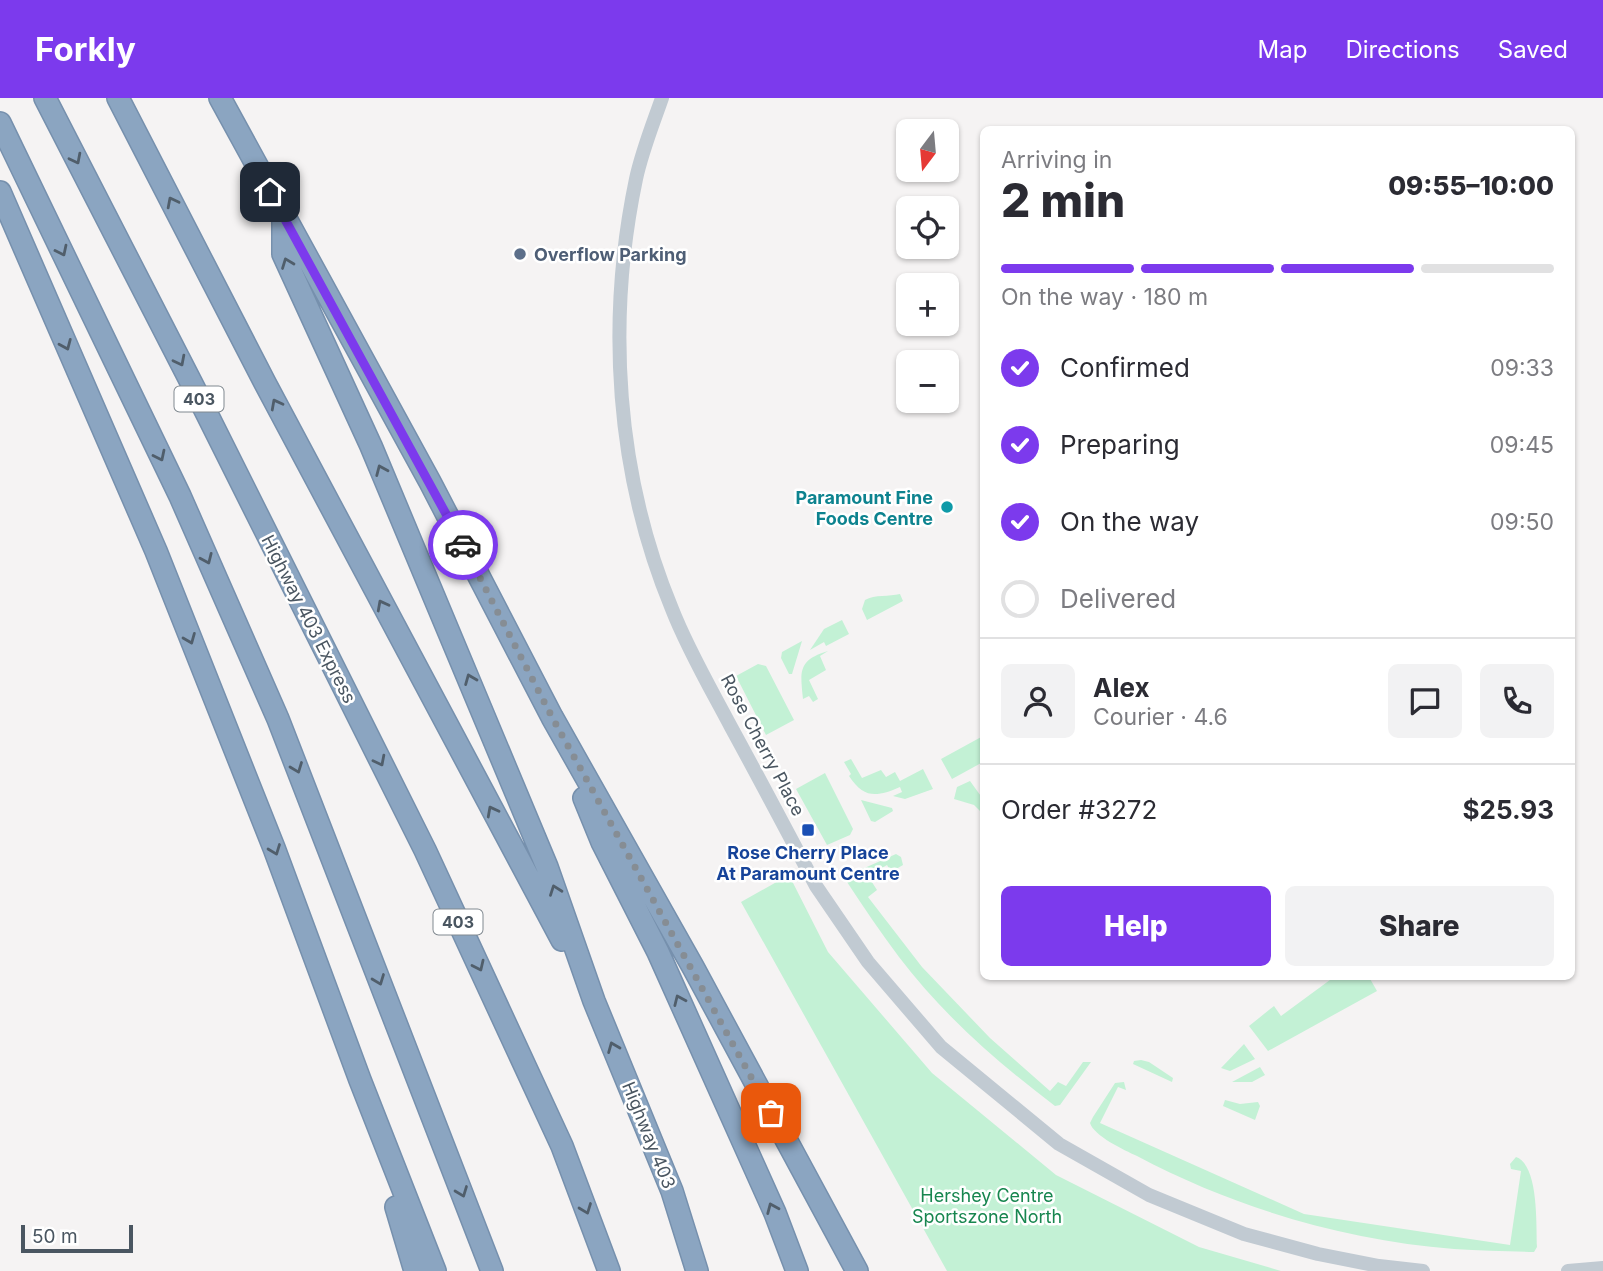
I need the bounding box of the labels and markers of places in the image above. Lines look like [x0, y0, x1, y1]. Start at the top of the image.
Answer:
pin [240, 162, 300, 222]
place label: Overflow Parking [534, 244, 687, 265]
marker: Overflow Parking [512, 246, 528, 262]
place label: Paramount Fine Foods Centre [795, 487, 933, 529]
marker: Paramount Fine Foods Centre [939, 499, 955, 515]
marker: Rose Cherry Place At Paramount Centre [800, 822, 816, 838]
place label: Rose Cherry Place At Paramount Centre [716, 842, 900, 884]
pin [741, 1083, 801, 1143]

